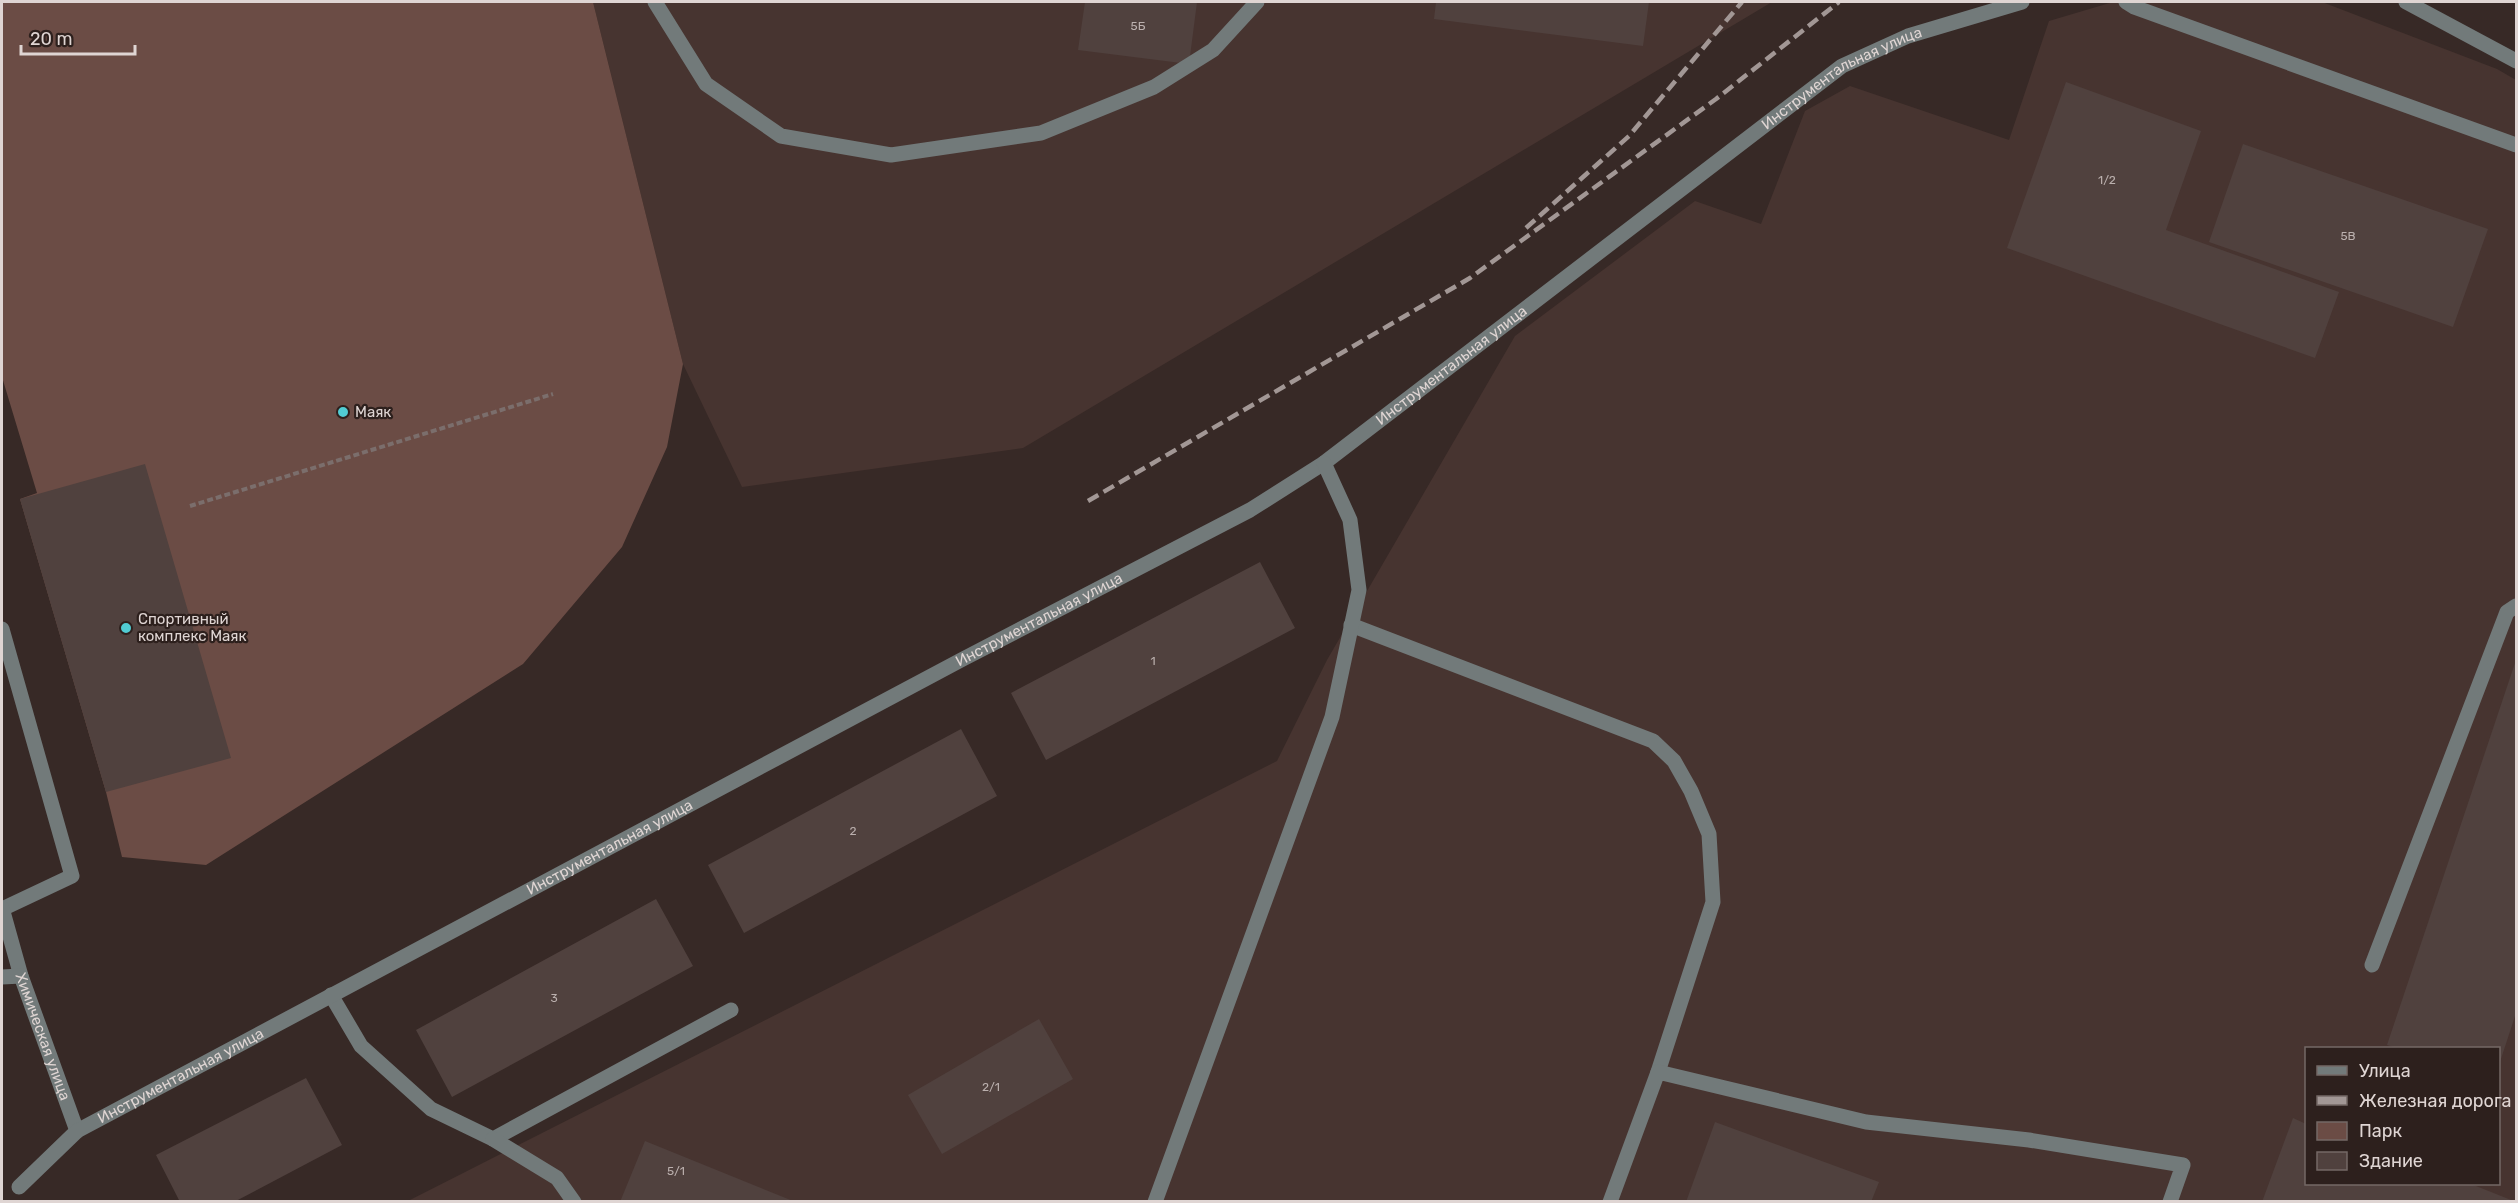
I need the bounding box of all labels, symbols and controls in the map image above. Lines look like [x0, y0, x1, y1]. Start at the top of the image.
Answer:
scale bar [21, 18, 135, 56]
house number: 5Б [1131, 19, 1146, 33]
street label: Инструментальная улица [1758, 23, 1924, 133]
text: 20 m [30, 28, 72, 50]
house number: 1/2 [2098, 173, 2116, 187]
house number: 5В [2340, 229, 2356, 243]
street label: Инструментальная улица [1372, 302, 1530, 429]
place label: Маяк [355, 403, 391, 421]
marker: Маяк [336, 405, 350, 419]
street label: Инструментальная улица [952, 569, 1125, 670]
place label: Спортивный комплекс Маяк [138, 610, 247, 645]
marker: Спортивный комплекс Маяк [119, 621, 133, 635]
house number: 1 [1150, 654, 1156, 668]
street label: Инструментальная улица [523, 796, 696, 899]
house number: 2 [849, 824, 857, 838]
street label: Химическая улица [12, 970, 74, 1103]
house number: 3 [550, 991, 558, 1005]
street label: Инструментальная улица [94, 1024, 267, 1127]
legend [2305, 1047, 2500, 1185]
text: Улица [2359, 1060, 2411, 1082]
house number: 2/1 [982, 1080, 1000, 1094]
text: Железная дорога [2359, 1090, 2512, 1112]
text: Парк [2359, 1120, 2403, 1142]
text: Здание [2359, 1150, 2423, 1172]
house number: 5/1 [667, 1164, 685, 1178]

